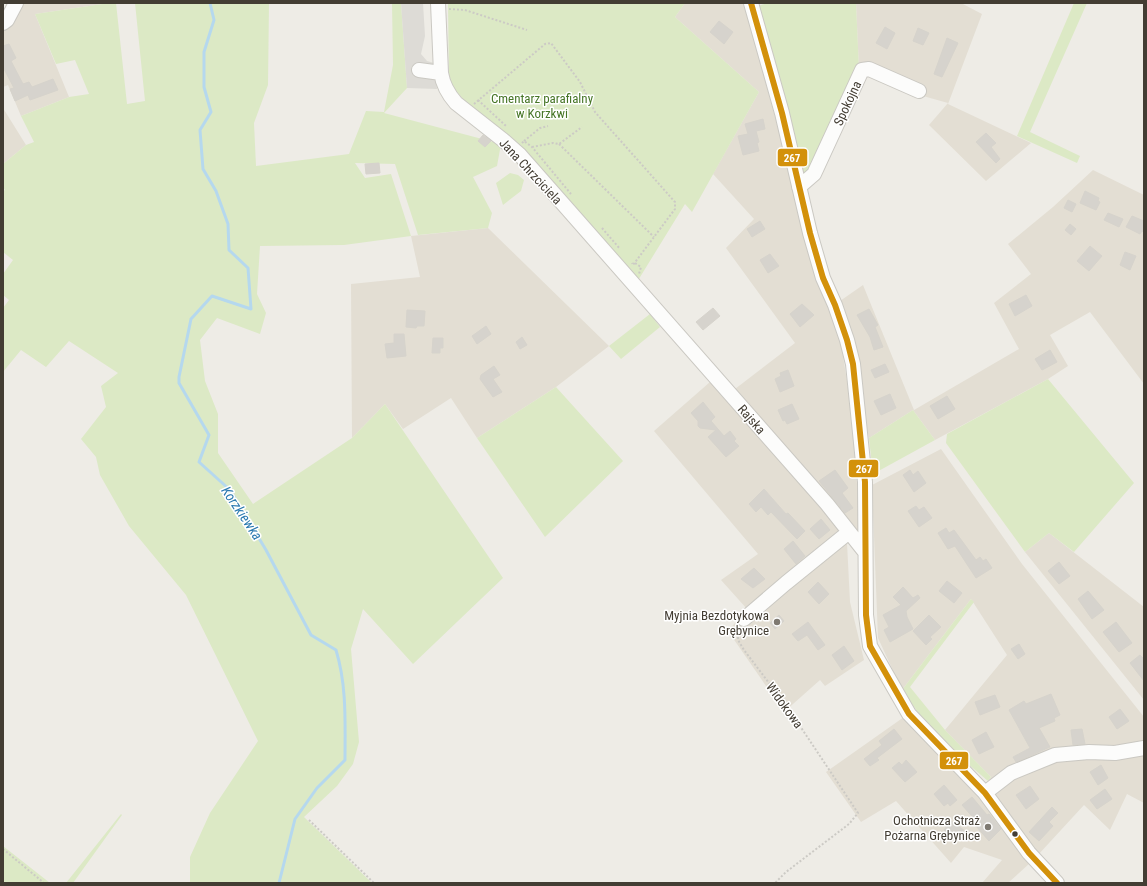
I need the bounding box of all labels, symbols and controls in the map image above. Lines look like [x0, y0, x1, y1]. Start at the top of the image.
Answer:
street label: Spokojna [831, 79, 864, 128]
park label: Cmentarz parafialny w Korzkwi [491, 91, 594, 121]
street label: Jana Chrzciciela [496, 135, 565, 207]
line badge: 267 [777, 148, 808, 167]
text: 267 [784, 152, 801, 165]
street label: Rajska [735, 402, 768, 437]
line badge: 267 [848, 459, 879, 478]
text: 267 [856, 463, 873, 476]
water label: Korzkiewka [218, 483, 266, 543]
place label: Myjnia Bezdotykowa Grębynice [664, 608, 769, 638]
marker: Myjnia Bezdotykowa Grębynice [772, 617, 782, 627]
street label: Widokowa [763, 679, 806, 731]
line badge: 267 [939, 751, 969, 770]
text: 267 [946, 755, 963, 768]
place label: Ochotnicza Straż Pożarna Grębynice [884, 813, 980, 843]
marker: Ochotnicza Straż Pożarna Grębynice [983, 822, 993, 832]
unlabelled marker [1010, 829, 1020, 839]

